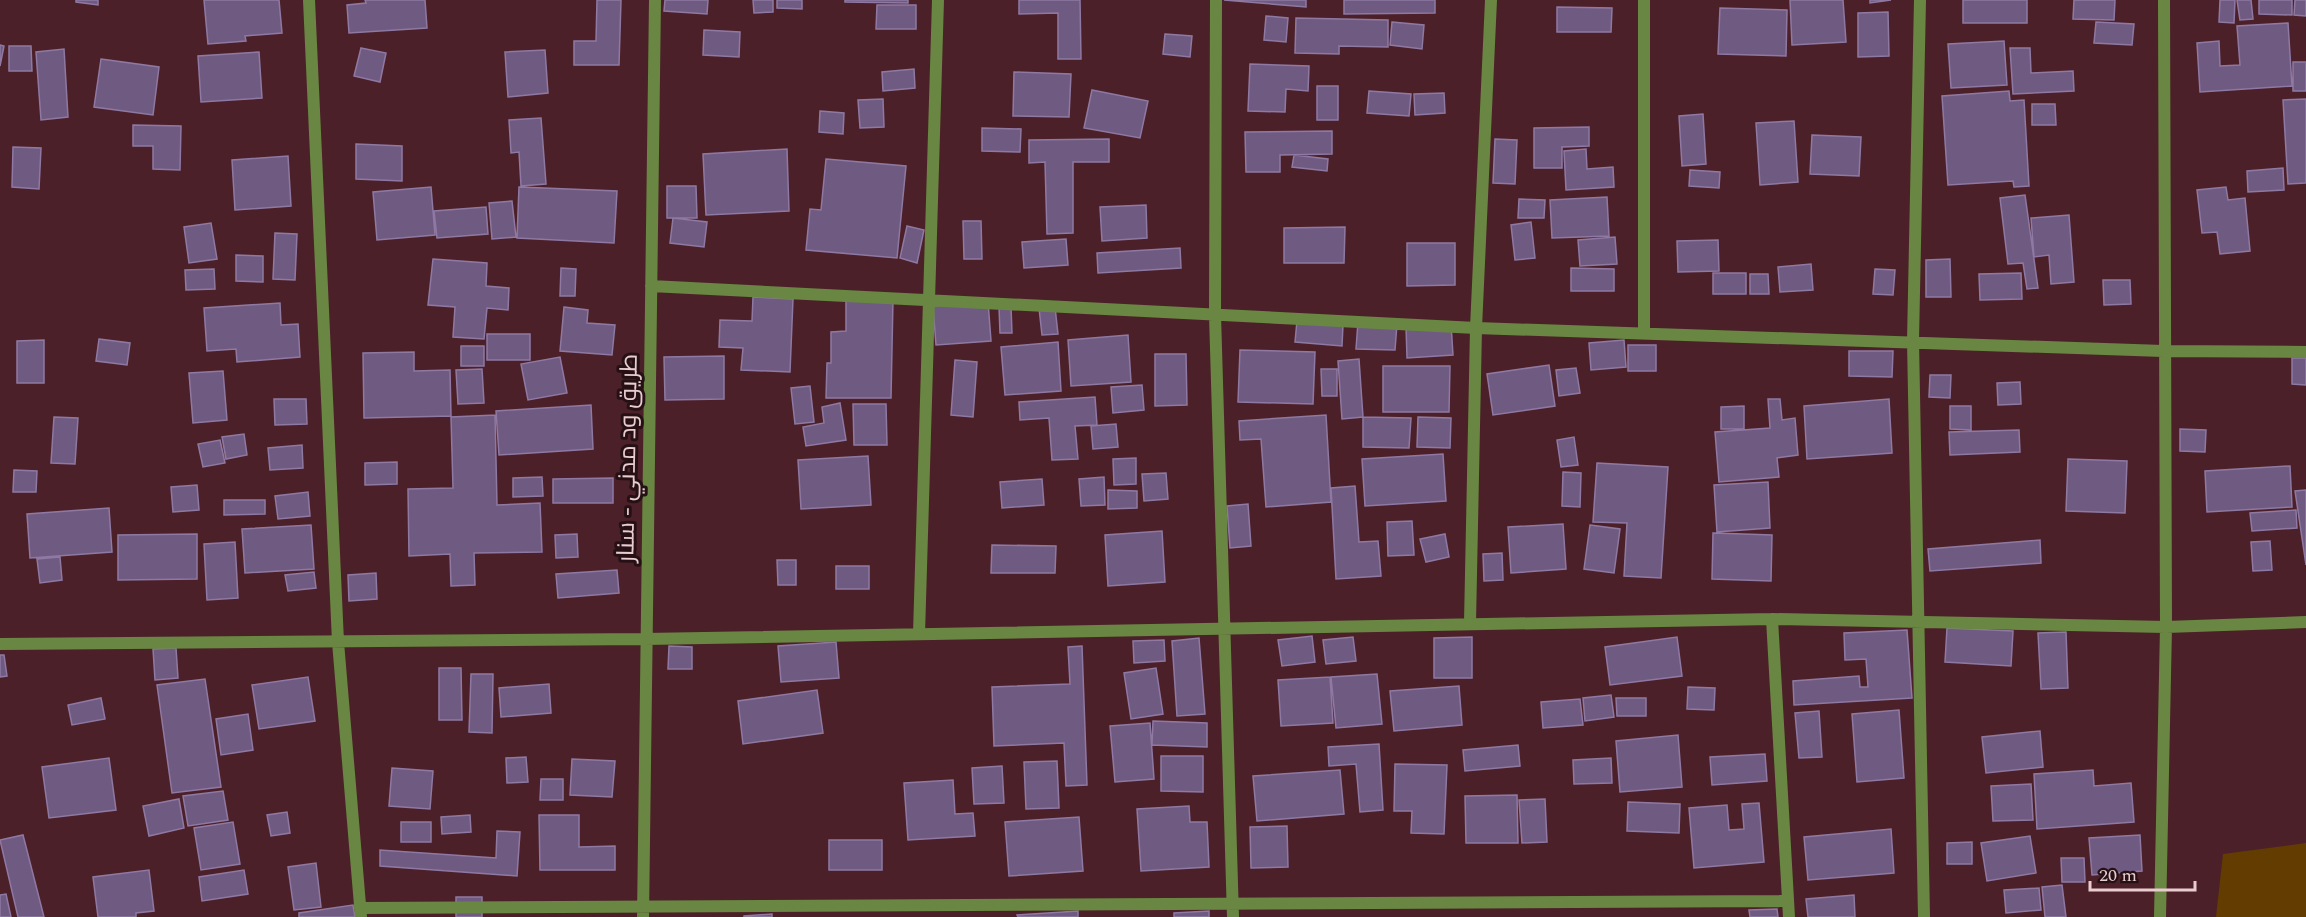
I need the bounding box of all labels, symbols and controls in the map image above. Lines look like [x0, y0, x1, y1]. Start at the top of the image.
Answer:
street label: طريق ود مدني - سنار [608, 353, 648, 565]
scale bar [2090, 854, 2195, 892]
text: 20 m [2099, 862, 2137, 889]

